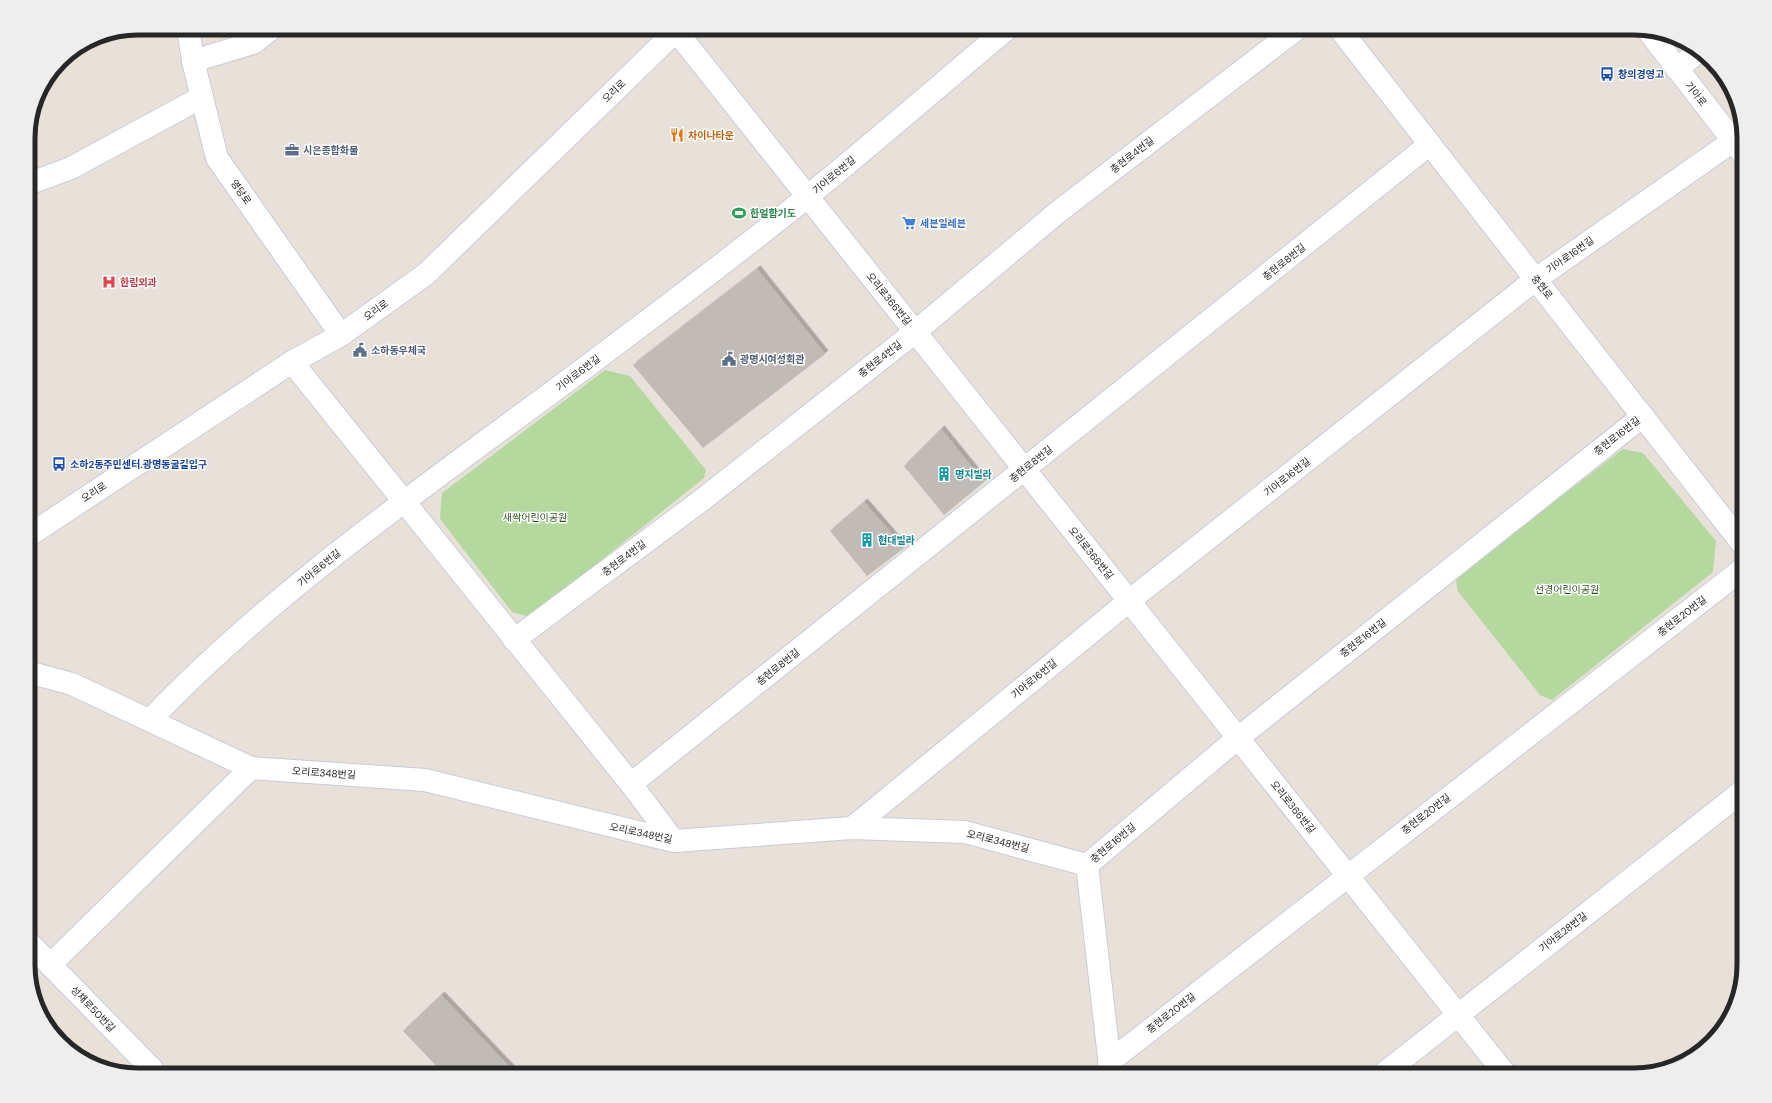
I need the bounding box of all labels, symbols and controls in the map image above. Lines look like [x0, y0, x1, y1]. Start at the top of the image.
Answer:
bus stop icon: 창의경영고 [1599, 66, 1615, 82]
place label: 창의경영고 [1618, 68, 1665, 81]
street label: 오리로 [600, 77, 628, 105]
street label: 기아로 [1682, 79, 1710, 109]
restaurant icon: 차이나타운 [669, 127, 685, 143]
place label: 차이나타운 [688, 129, 734, 142]
street label: 충현로4번길 [1107, 134, 1157, 176]
office icon: 시은종합화물 [284, 142, 300, 158]
place label: 시은종합화물 [303, 144, 358, 157]
street label: 기아로6번길 [810, 153, 858, 197]
street label: 영당로 [228, 177, 254, 207]
sports icon: 한얼합기도 [731, 205, 747, 221]
place label: 한얼합기도 [750, 207, 796, 220]
supermarket icon: 세븐일레븐 [901, 215, 917, 231]
place label: 세븐일레븐 [920, 217, 966, 230]
street label: 기아로16번길 [1544, 234, 1596, 276]
street label: 충현로8번길 [1260, 241, 1308, 283]
street label: 오리로366번길 [864, 270, 914, 328]
street label: 충현로 [1528, 272, 1556, 302]
hospital icon: 한림외과 [101, 274, 117, 290]
place label: 한림외과 [120, 276, 157, 289]
street label: 오리로 [361, 297, 391, 323]
street label: 충현로4번길 [855, 338, 905, 380]
public building icon: 소하동우체국 [352, 342, 368, 358]
place label: 소하동우체국 [371, 344, 426, 357]
public building icon: 광명시여성회관 [721, 351, 737, 367]
street label: 기아로6번길 [553, 352, 603, 394]
place label: 광명시여성회관 [740, 353, 804, 366]
street label: 충현로16번길 [1591, 414, 1643, 458]
street label: 충현로8번길 [1007, 443, 1055, 485]
street label: 기아로16번길 [1261, 455, 1313, 499]
bus stop icon: 소하2동주민센터.광명동굴길입구 [51, 456, 67, 472]
place label: 소하2동주민센터.광명동굴길입구 [70, 458, 207, 471]
building icon: 명지빌라 [936, 466, 952, 482]
place label: 명지빌라 [955, 468, 992, 481]
street label: 오리로 [79, 479, 109, 505]
park label: 새싹어린이공원 [503, 511, 567, 524]
street label: 오리로366번길 [1066, 524, 1116, 582]
building icon: 현대빌라 [859, 532, 875, 548]
place label: 현대빌라 [878, 534, 915, 547]
street label: 충현로4번길 [599, 537, 649, 579]
street label: 기아로6번길 [295, 546, 343, 590]
park label: 선경어린이공원 [1535, 583, 1599, 596]
street label: 충현로20번길 [1655, 593, 1709, 639]
street label: 충현로16번길 [1337, 616, 1389, 660]
street label: 충현로8번길 [754, 646, 802, 688]
street label: 기아로16번길 [1008, 657, 1060, 701]
street label: 오리로348번길 [292, 764, 356, 782]
street label: 오리로366번길 [1268, 778, 1318, 836]
street label: 충현로20번길 [1399, 791, 1453, 837]
street label: 오리로348번길 [608, 820, 674, 846]
street label: 충현로16번길 [1088, 820, 1138, 866]
street label: 오리로348번길 [965, 827, 1031, 855]
street label: 기아로28번길 [1536, 909, 1590, 955]
street label: 성채로50번길 [68, 983, 118, 1035]
street label: 충현로20번길 [1144, 990, 1198, 1036]

